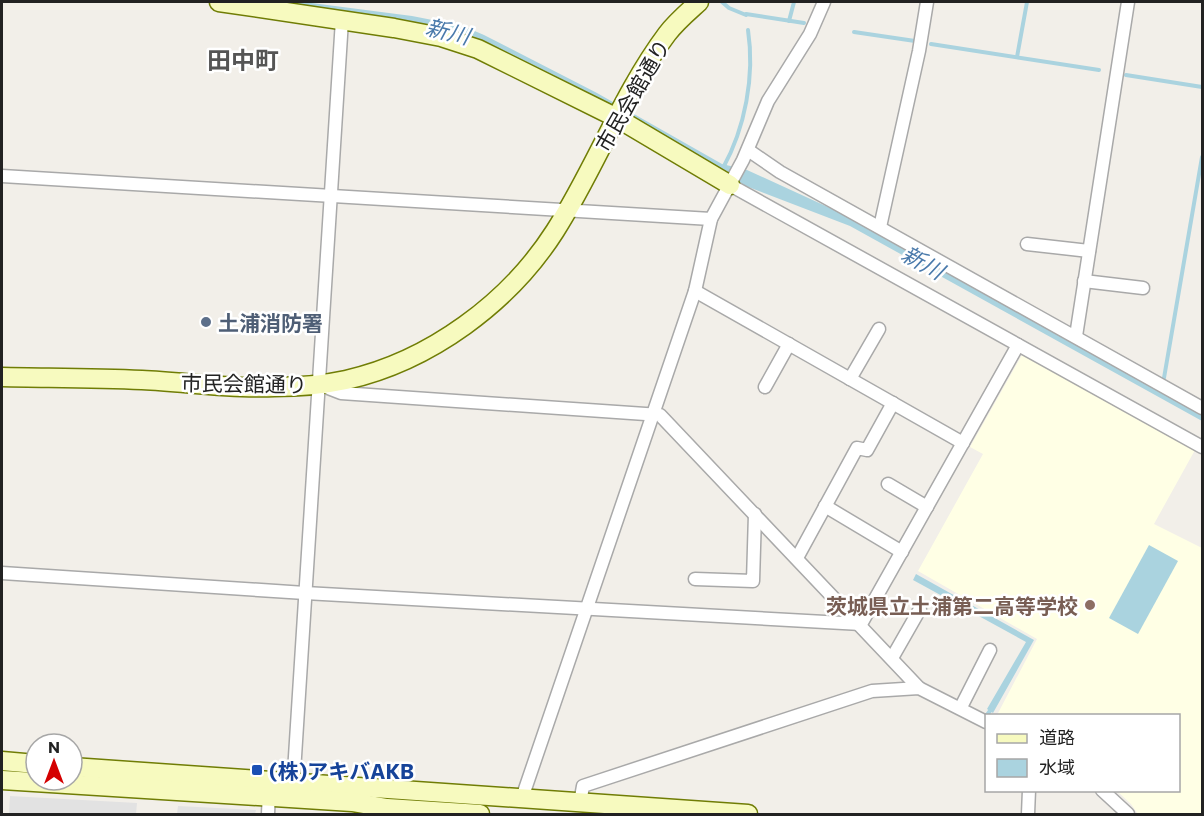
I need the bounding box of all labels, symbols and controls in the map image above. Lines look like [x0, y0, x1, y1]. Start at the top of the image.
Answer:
water label: 新川 [423, 13, 475, 50]
street label: 市民会館通り [590, 34, 674, 156]
district label: 田中町 [207, 45, 279, 74]
water label: 新川 [897, 240, 951, 285]
place label: 土浦消防署 [218, 310, 323, 335]
marker: 土浦消防署 [199, 315, 213, 329]
street label: 市民会館通り [181, 369, 307, 397]
place label: 茨城県立土浦第二高等学校 [826, 593, 1078, 618]
marker: 茨城県立土浦第二高等学校 [1083, 598, 1097, 612]
legend [985, 714, 1180, 792]
text: 道路 [1039, 726, 1075, 748]
north arrow [24, 732, 84, 792]
text: N [48, 737, 60, 756]
text: 水域 [1039, 756, 1075, 778]
place label: (株)アキバAKB [269, 758, 414, 783]
marker: (株)アキバAKB [250, 763, 264, 777]

